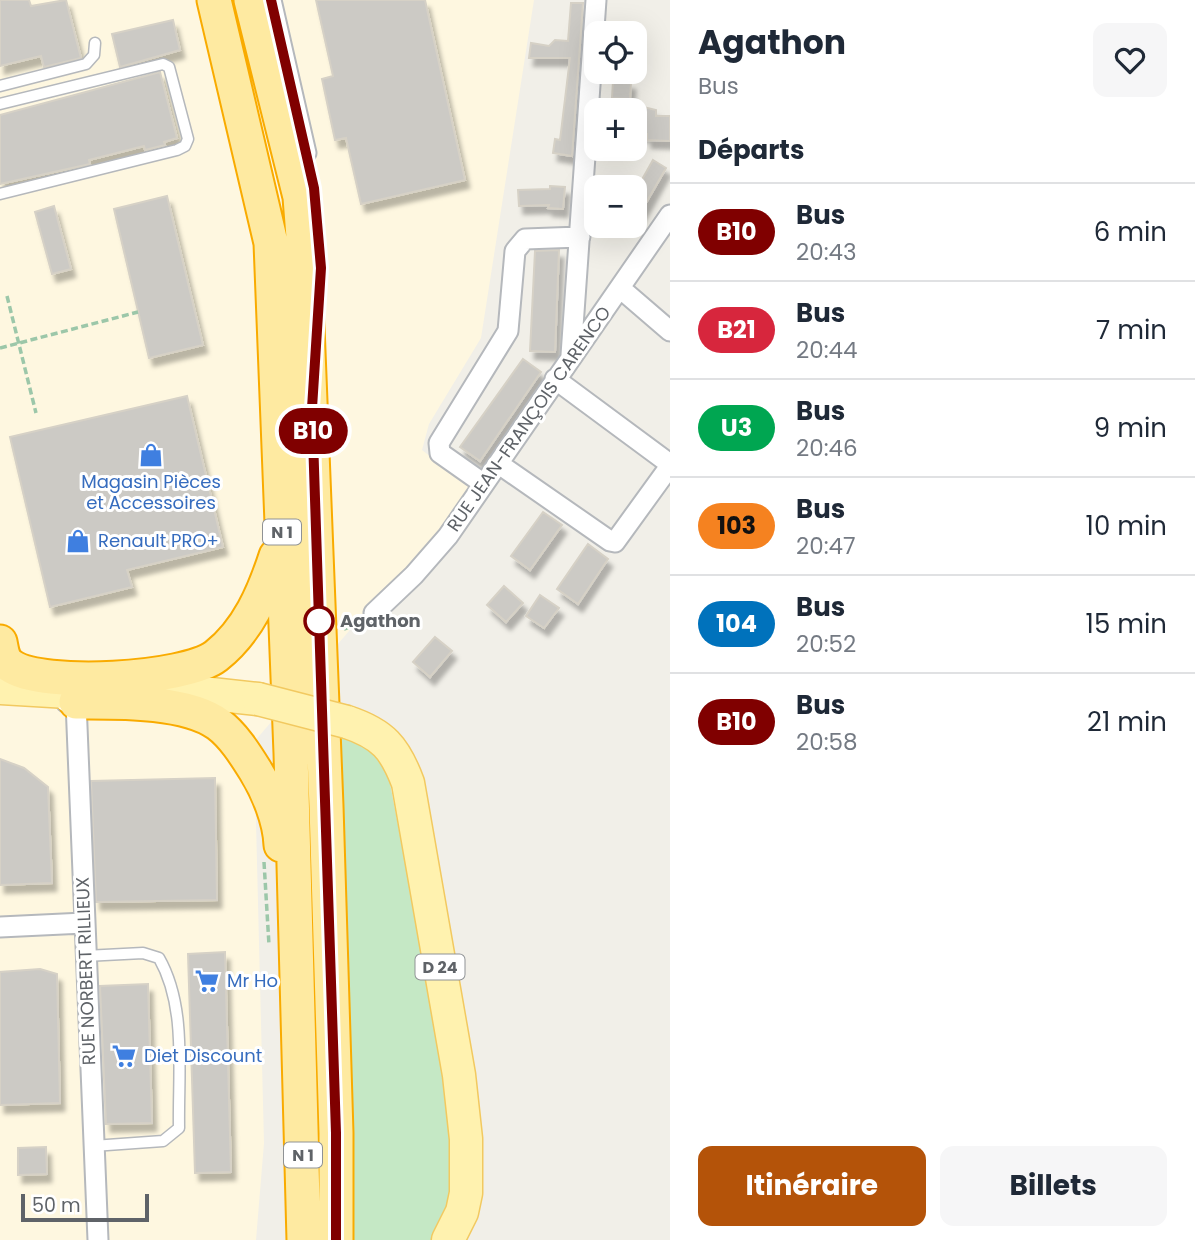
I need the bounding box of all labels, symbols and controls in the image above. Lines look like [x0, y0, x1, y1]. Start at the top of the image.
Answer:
text: Agathon [698, 19, 846, 66]
map controls [584, 21, 647, 238]
button: locate [584, 21, 647, 84]
button: heart [1093, 23, 1167, 97]
text: Bus [698, 70, 739, 102]
button: + [584, 98, 647, 161]
text: Départs [698, 132, 804, 168]
button: − [584, 175, 647, 238]
text: Bus [796, 197, 845, 233]
text: 6 min [1094, 214, 1167, 250]
text: B10 [716, 215, 757, 248]
text: 20:43 [796, 236, 857, 268]
text: Bus [796, 295, 845, 331]
street label: RUE JEAN-FRANÇOIS CARENCO [441, 301, 616, 537]
text: 7 min [1096, 312, 1167, 348]
text: B21 [717, 313, 756, 346]
text: 20:44 [796, 334, 858, 366]
text: Bus [796, 393, 845, 429]
line badge: B10 [273, 408, 353, 454]
text: 9 min [1094, 410, 1167, 446]
text: U3 [721, 411, 752, 444]
text: B10 [293, 414, 333, 447]
text: 20:46 [796, 432, 858, 464]
shop icon: Magasin Pièces et Accessoires [137, 441, 165, 469]
place label: Magasin Pièces et Accessoires [81, 469, 221, 515]
text: Bus [796, 491, 845, 527]
text: 10 min [1086, 508, 1167, 544]
text: 103 [717, 509, 756, 542]
road number: N 1 [263, 520, 301, 544]
shop icon: Renault PRO+ [64, 527, 92, 555]
place label: Renault PRO+ [98, 528, 219, 553]
text: 20:47 [796, 530, 856, 562]
text: Bus [796, 589, 845, 625]
marker: Agathon [304, 606, 334, 636]
text: 15 min [1086, 606, 1167, 642]
text: 104 [716, 607, 757, 640]
place label: Agathon [340, 608, 421, 633]
text: 20:52 [796, 628, 856, 660]
text: Bus [796, 687, 845, 723]
text: 21 min [1087, 704, 1167, 740]
text: B10 [716, 705, 757, 738]
text: 20:58 [796, 726, 858, 758]
street label: RUE NORBERT RILLIEUX [70, 876, 101, 1066]
road number: D 24 [416, 954, 464, 979]
supermarket icon: Mr Ho [193, 967, 221, 995]
place label: Mr Ho [227, 968, 278, 993]
supermarket icon: Diet Discount [110, 1042, 138, 1070]
place label: Diet Discount [144, 1043, 262, 1068]
road number: N 1 [284, 1142, 322, 1168]
button: Itinéraire [698, 1146, 926, 1226]
button: Billets [940, 1146, 1167, 1226]
scale bar [21, 1191, 149, 1223]
text: 50 m [32, 1192, 81, 1219]

